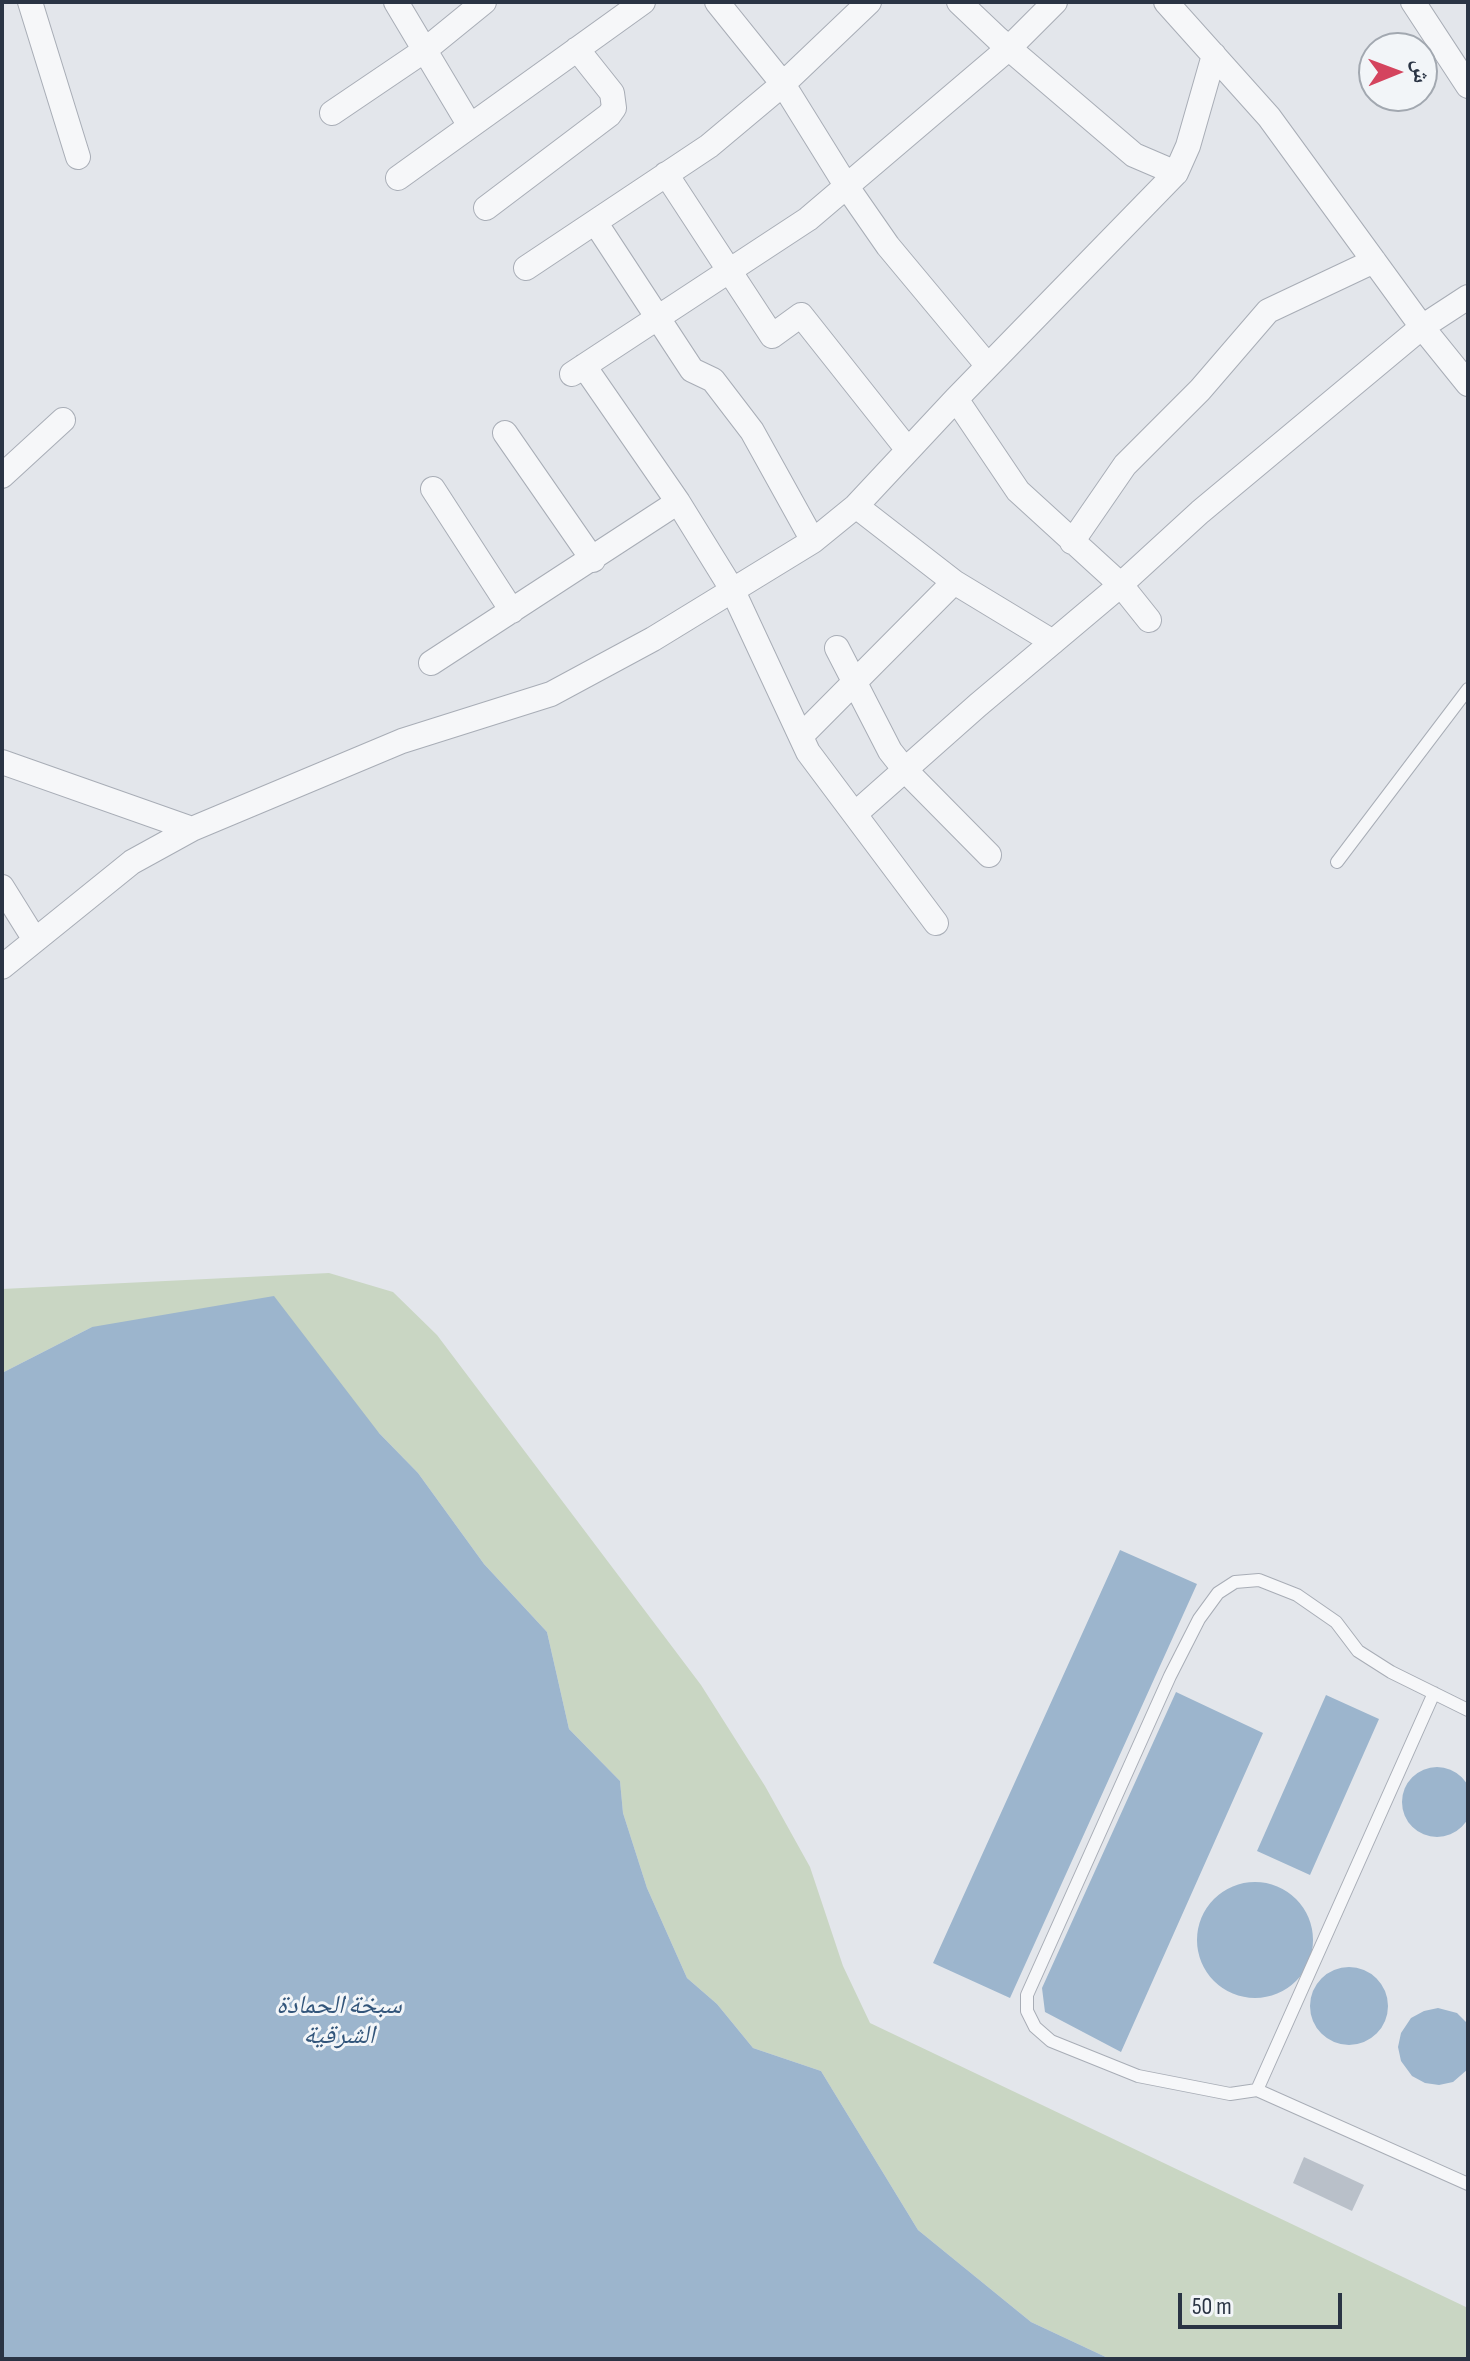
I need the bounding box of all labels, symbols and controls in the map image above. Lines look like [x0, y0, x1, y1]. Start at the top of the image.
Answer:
north arrow [1358, 32, 1438, 112]
text: ش [1407, 60, 1434, 84]
water label: سبخة الحمادة الشرقية [276, 1990, 402, 2052]
scale bar [1182, 2277, 1346, 2327]
text: 50 m [1192, 2292, 1232, 2321]

